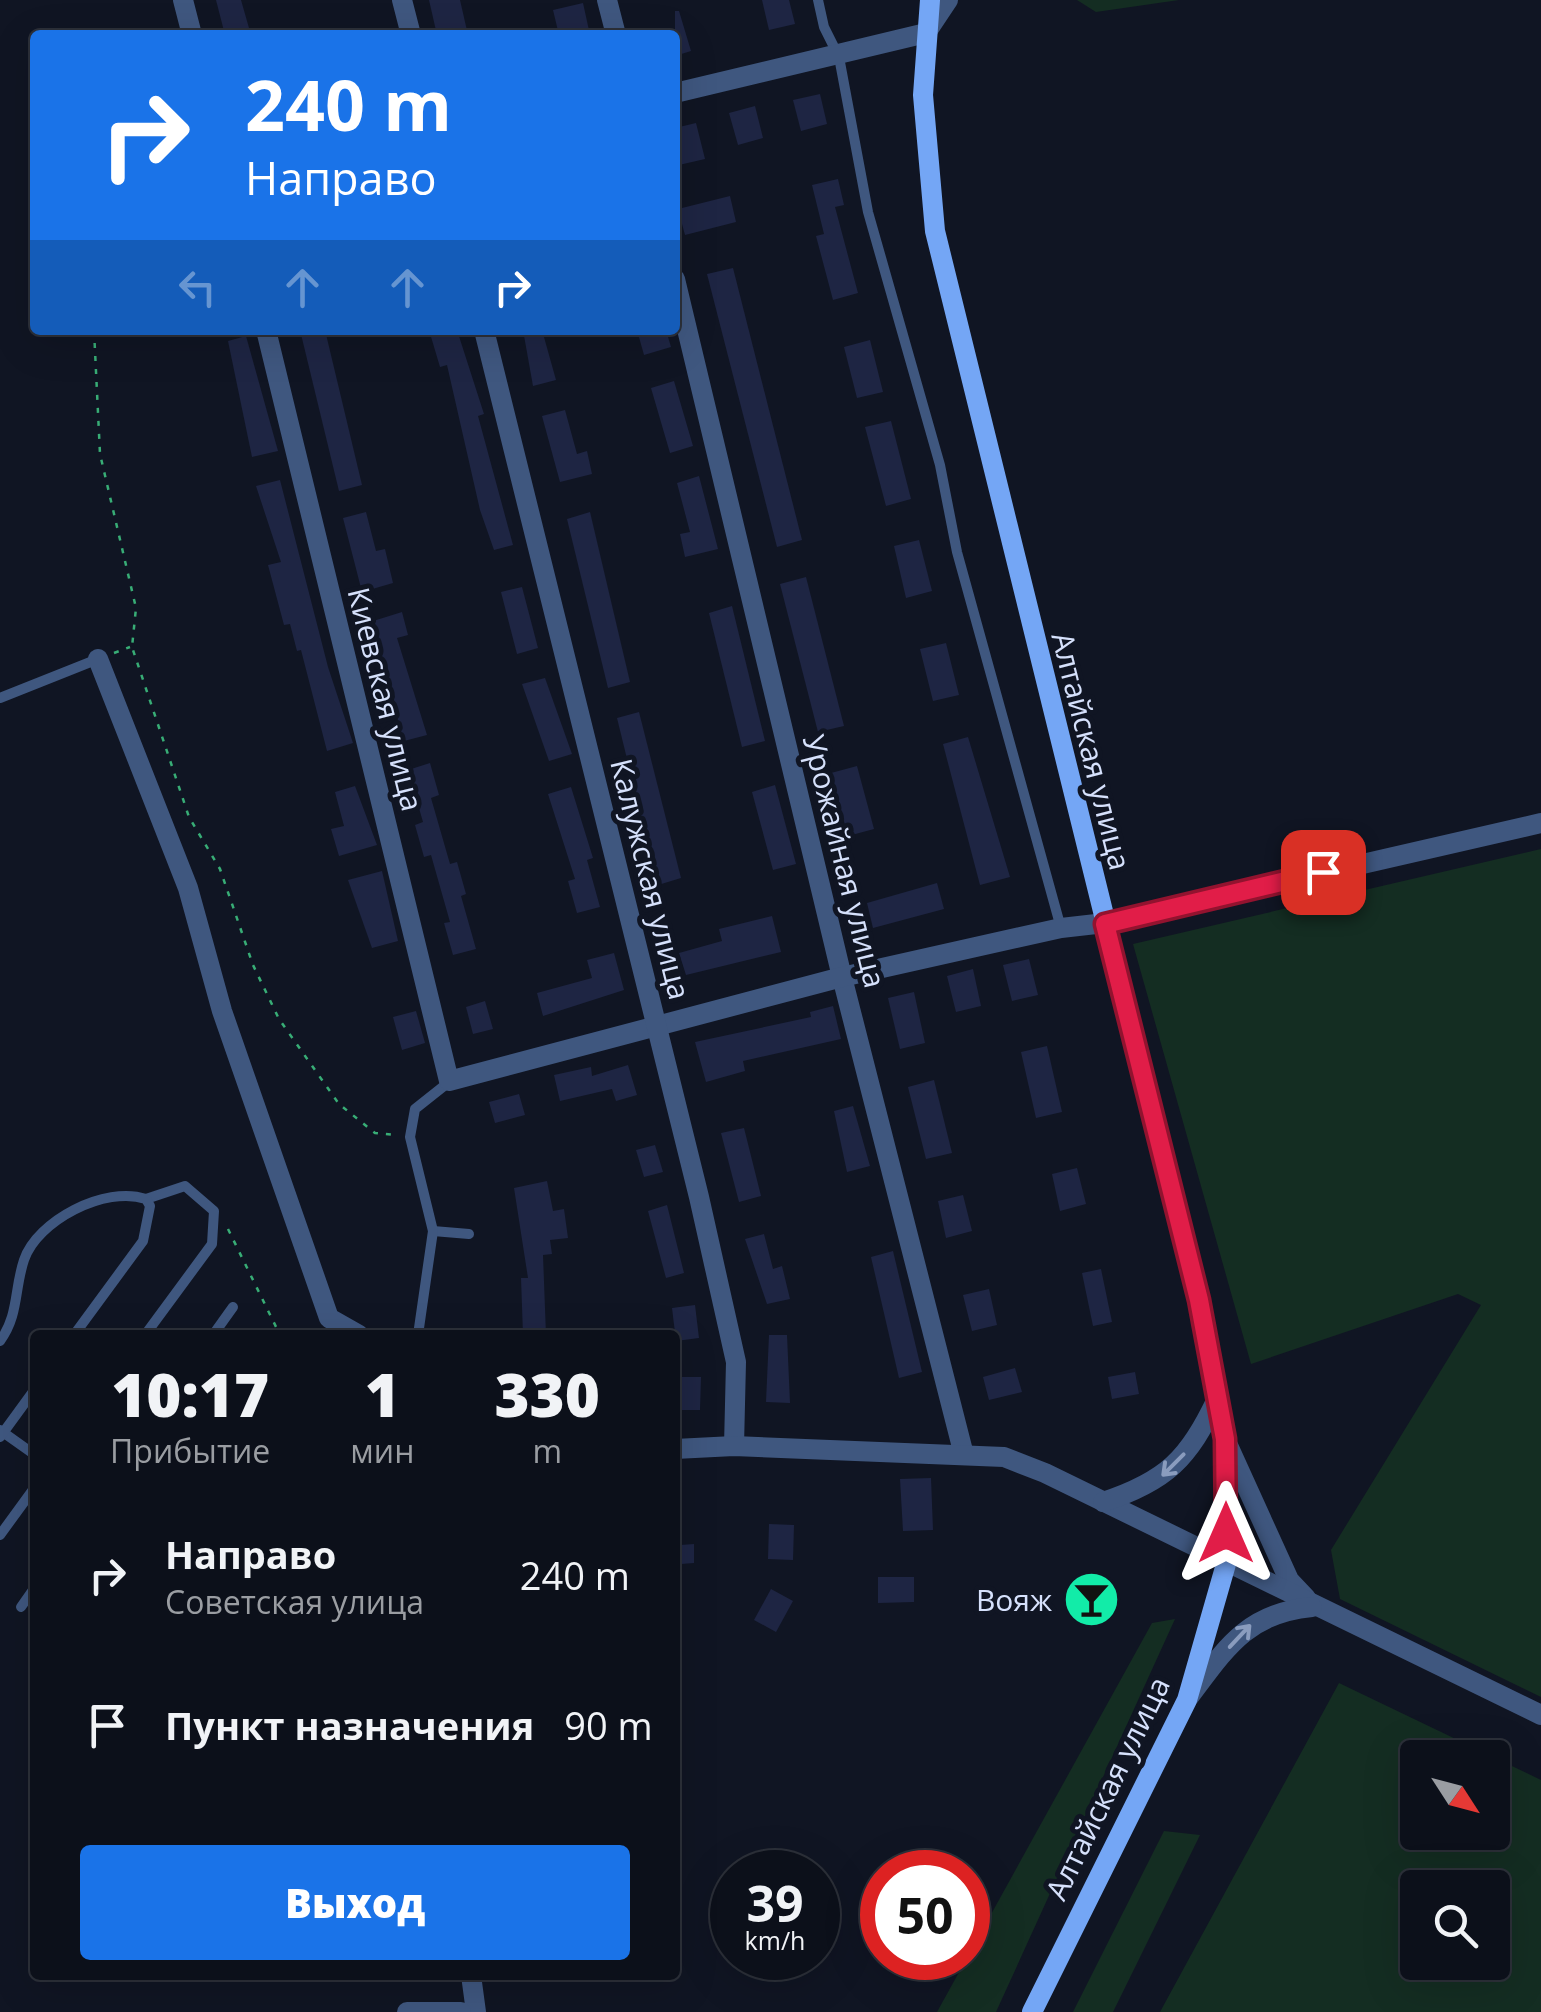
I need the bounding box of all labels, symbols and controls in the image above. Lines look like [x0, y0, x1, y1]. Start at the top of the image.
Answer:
text: 240 m [245, 56, 452, 152]
icon: right [80, 70, 210, 200]
text: Направо [245, 147, 437, 208]
icon: left [170, 260, 225, 315]
icon: ahead [275, 260, 330, 315]
icon: ahead [380, 260, 435, 315]
icon: right [485, 260, 540, 315]
street label: Киевская улица [338, 583, 434, 815]
street label: Алтайская улица [1043, 628, 1141, 874]
street label: Урожайная улица [794, 730, 896, 992]
street label: Калужская улица [601, 754, 701, 1004]
pin [1281, 830, 1366, 915]
icon: arrive [1296, 845, 1351, 900]
text: 10:17 [111, 1353, 269, 1435]
text: 1 [365, 1353, 400, 1435]
text: 330 [494, 1353, 600, 1435]
text: Прибытие [110, 1429, 270, 1472]
text: мин [350, 1429, 414, 1472]
text: m [532, 1429, 562, 1472]
one-way arrow [1161, 1453, 1185, 1477]
position arrow [1174, 1481, 1278, 1585]
text: Направо [165, 1528, 336, 1580]
icon: right [80, 1548, 135, 1603]
text: 240 m [520, 1549, 630, 1601]
bar icon: Вояж [1061, 1569, 1121, 1629]
place label: Вояж [976, 1579, 1052, 1620]
text: Советская улица [165, 1580, 424, 1623]
one-way arrow [1228, 1624, 1251, 1649]
street label: Алтайская улица [1035, 1670, 1179, 1906]
icon: arrive [80, 1698, 135, 1753]
text: Пункт назначения [165, 1699, 534, 1751]
text: 90 m [564, 1699, 653, 1751]
north arrow [1400, 1740, 1510, 1850]
map controls [1400, 1740, 1510, 1980]
button: Выход [80, 1845, 630, 1960]
speed limit sign: 50 [860, 1850, 990, 1980]
text: 39 [746, 1869, 804, 1937]
button: search [1400, 1870, 1510, 1980]
text: km/h [745, 1923, 805, 1957]

